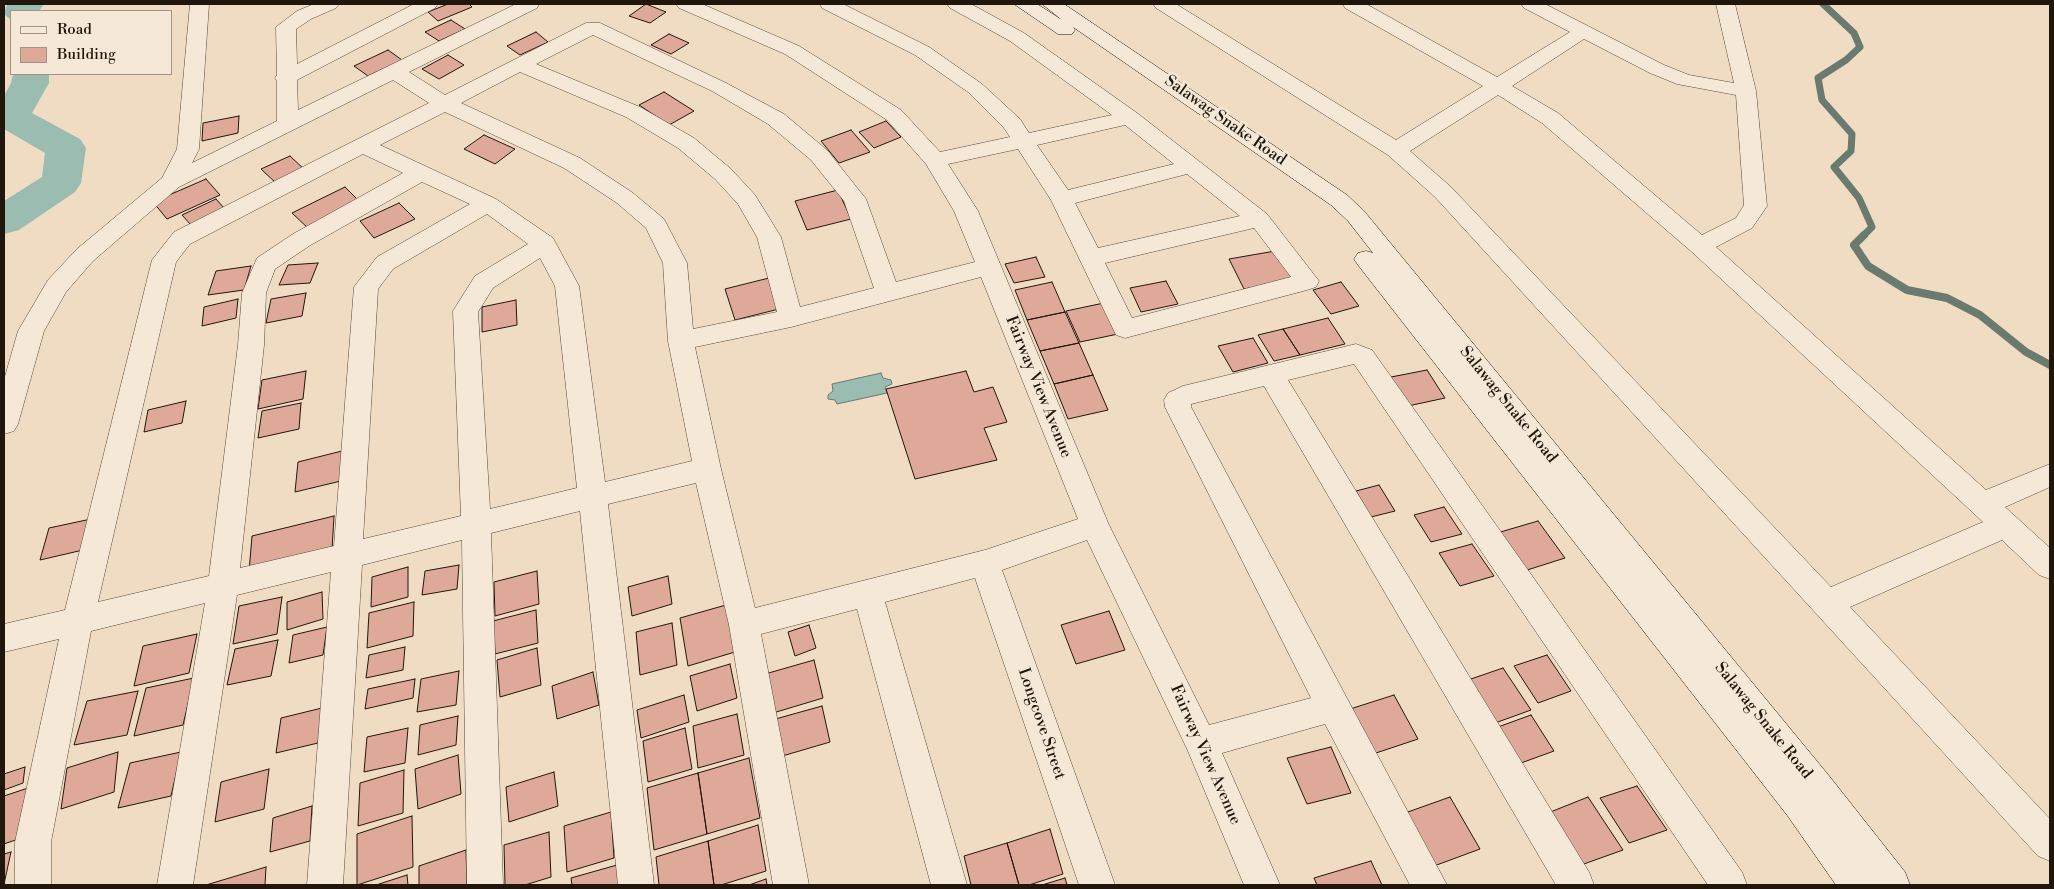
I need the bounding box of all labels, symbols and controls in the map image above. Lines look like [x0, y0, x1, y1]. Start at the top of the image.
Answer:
legend [10, 10, 172, 75]
text: Road [57, 20, 92, 39]
text: Building [57, 45, 116, 64]
street label: Salawag Snake Road [1160, 72, 1290, 170]
street label: Fairway View Avenue [1001, 313, 1075, 461]
street label: Salawag Snake Road [1455, 343, 1561, 467]
street label: Salawag Snake Road [1710, 659, 1816, 783]
street label: Longcove Street [1013, 666, 1069, 782]
street label: Fairway View Avenue [1165, 682, 1245, 828]

